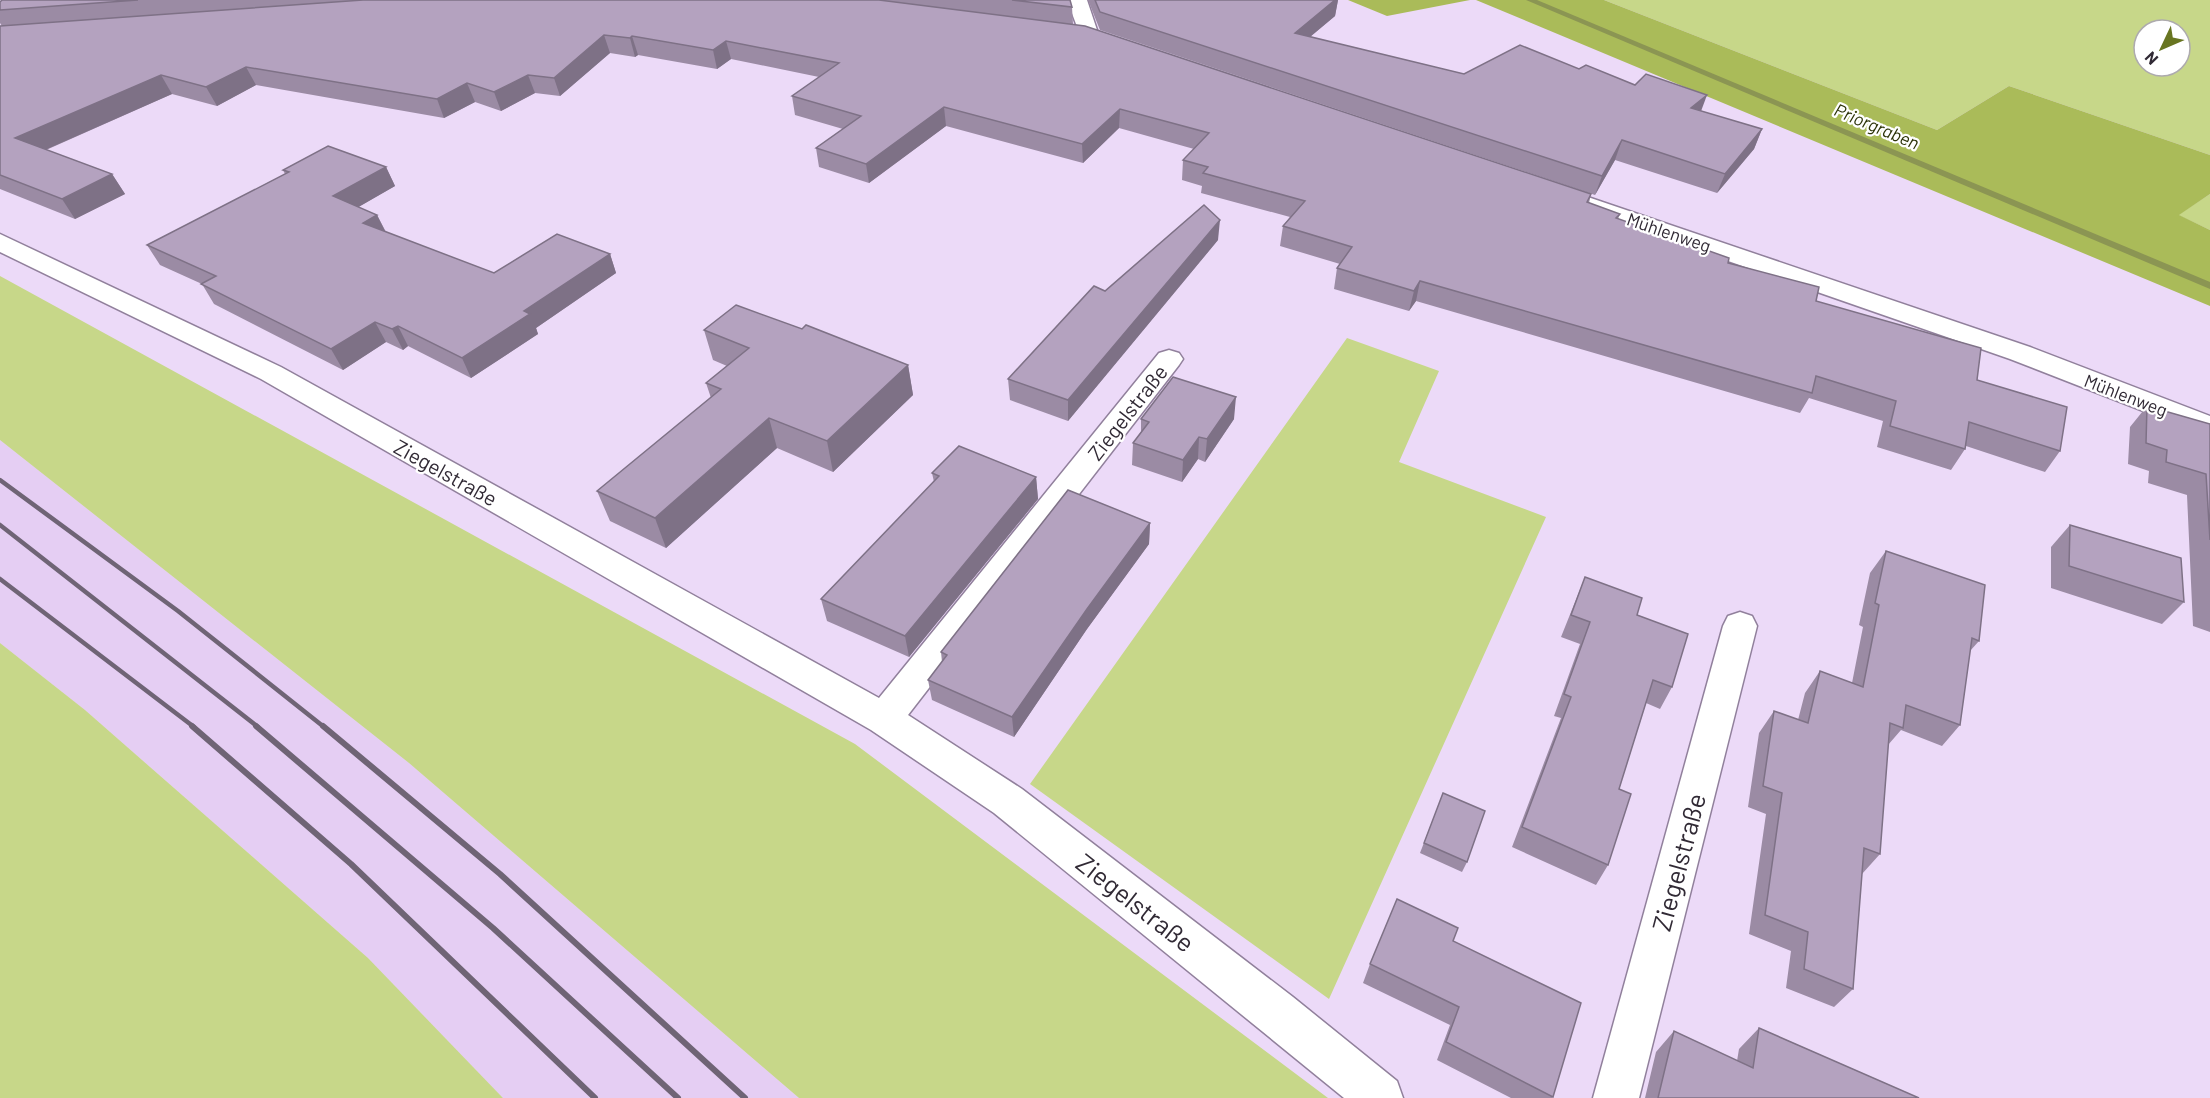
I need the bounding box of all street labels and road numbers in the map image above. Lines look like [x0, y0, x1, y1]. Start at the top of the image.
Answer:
street label: Mühlenweg [1624, 207, 1714, 257]
street label: Ziegelstraße [1082, 359, 1172, 465]
street label: Mühlenweg [2081, 369, 2171, 421]
street label: Ziegelstraße [390, 433, 502, 511]
street label: Ziegelstraße [1645, 790, 1711, 934]
street label: Ziegelstraße [1071, 846, 1201, 958]

